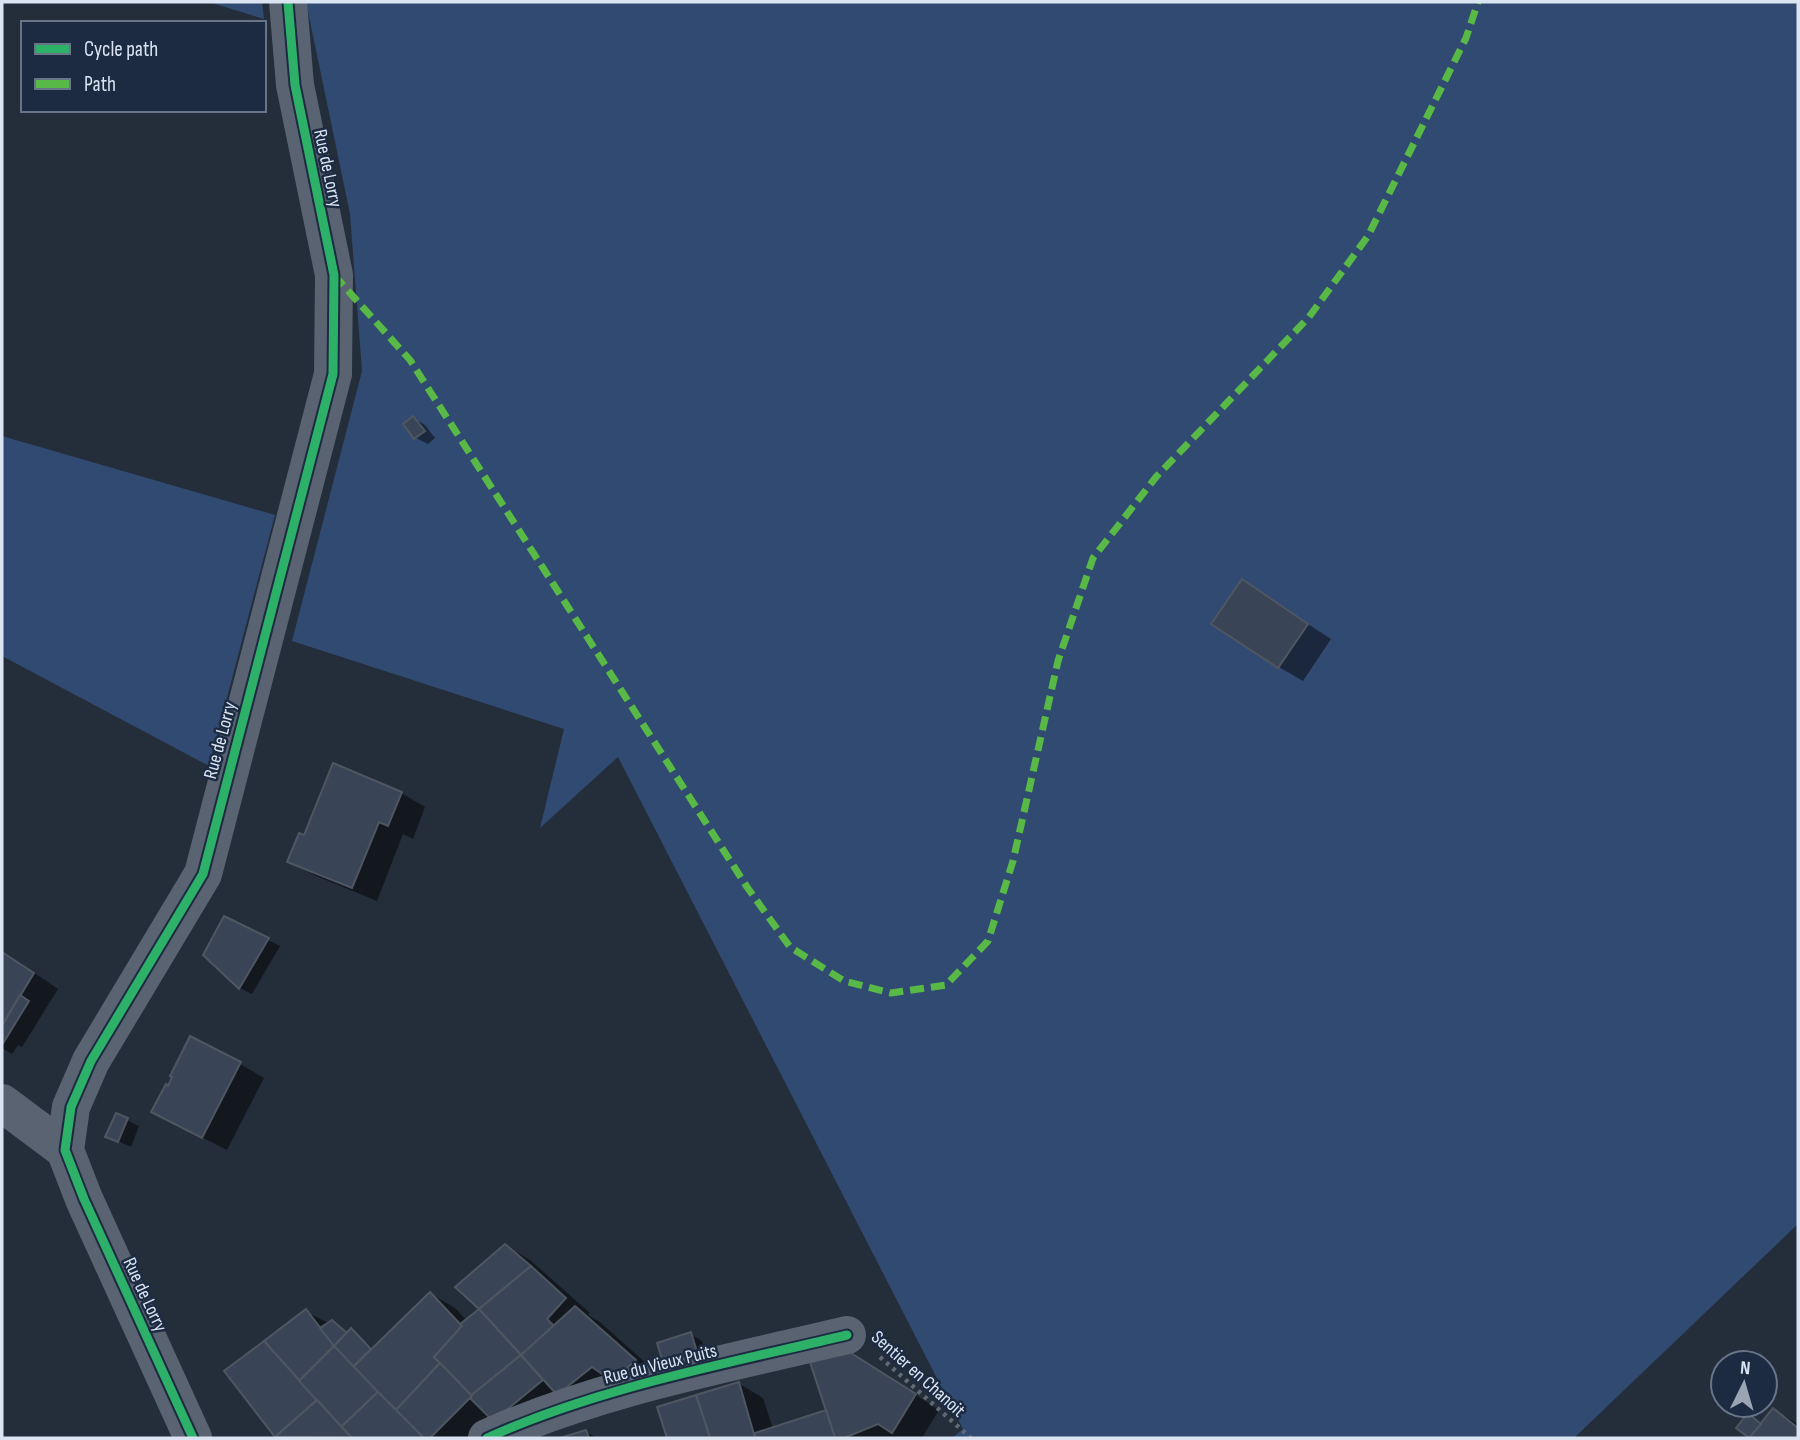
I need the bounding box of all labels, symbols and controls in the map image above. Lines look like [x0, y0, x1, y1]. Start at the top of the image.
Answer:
legend [21, 21, 266, 112]
text: Cycle path [84, 37, 158, 62]
text: Path [84, 72, 116, 97]
street label: Rue de Lorry [308, 127, 347, 210]
street label: Rue de Lorry [199, 699, 242, 782]
street label: Rue de Lorry [118, 1254, 172, 1336]
street label: Sentier en Chanoit [866, 1326, 970, 1422]
street label: Rue du Vieux Puits [601, 1339, 720, 1390]
north arrow [1709, 1349, 1779, 1419]
text: N [1739, 1357, 1751, 1380]

